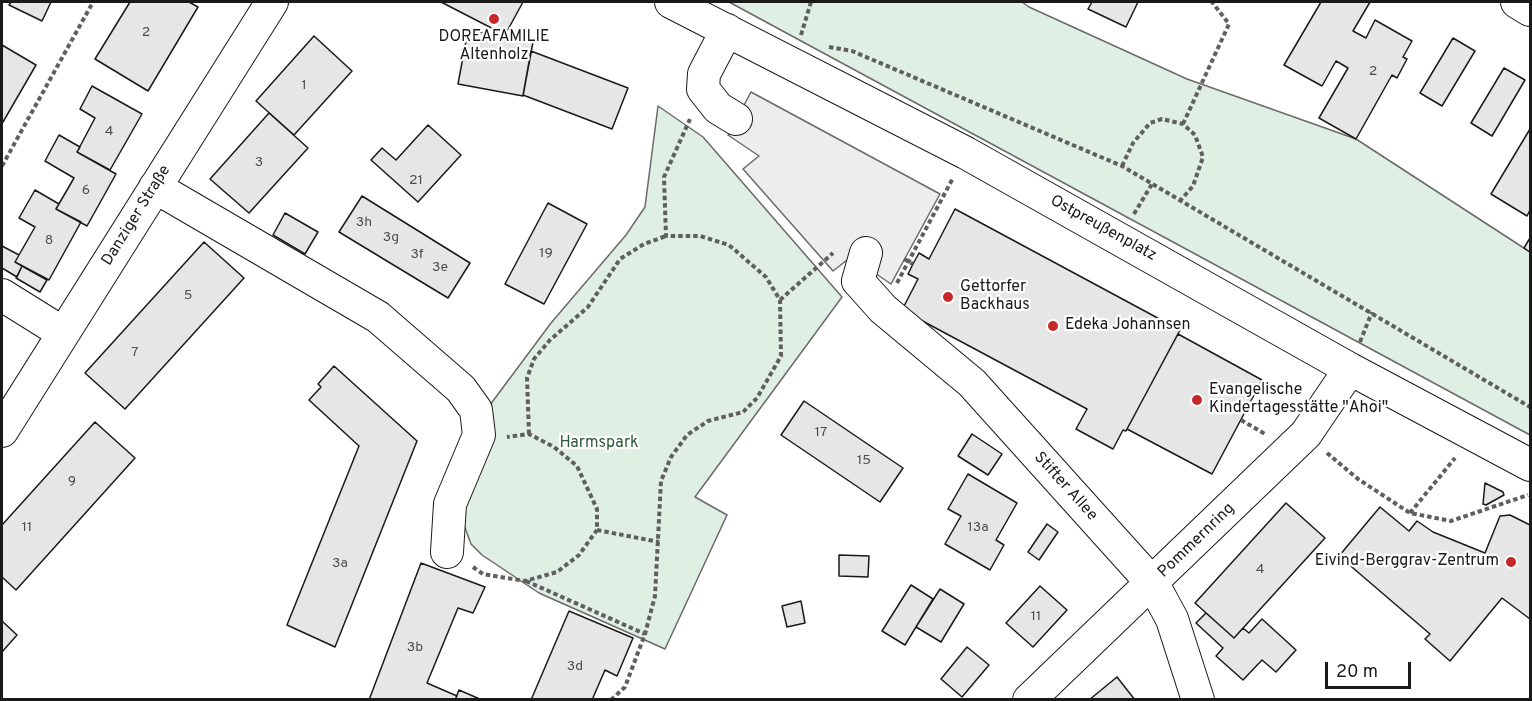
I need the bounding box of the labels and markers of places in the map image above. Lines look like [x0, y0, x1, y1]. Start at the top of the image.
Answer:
marker: DOREAFAMILIE Altenholz [487, 12, 501, 26]
place label: DOREAFAMILIE Altenholz [438, 28, 550, 66]
place label: Gettorfer Backhaus [960, 278, 1030, 316]
marker: Gettorfer Backhaus [941, 290, 955, 304]
place label: Edeka Johannsen [1065, 316, 1191, 336]
marker: Edeka Johannsen [1046, 319, 1060, 333]
place label: Evangelische Kindertagesstätte "Ahoi" [1209, 381, 1388, 419]
marker: Evangelische Kindertagesstätte "Ahoi" [1190, 393, 1204, 407]
place label: Eivind-Berggrav-Zentrum [1315, 552, 1499, 572]
marker: Eivind-Berggrav-Zentrum [1504, 555, 1518, 569]

